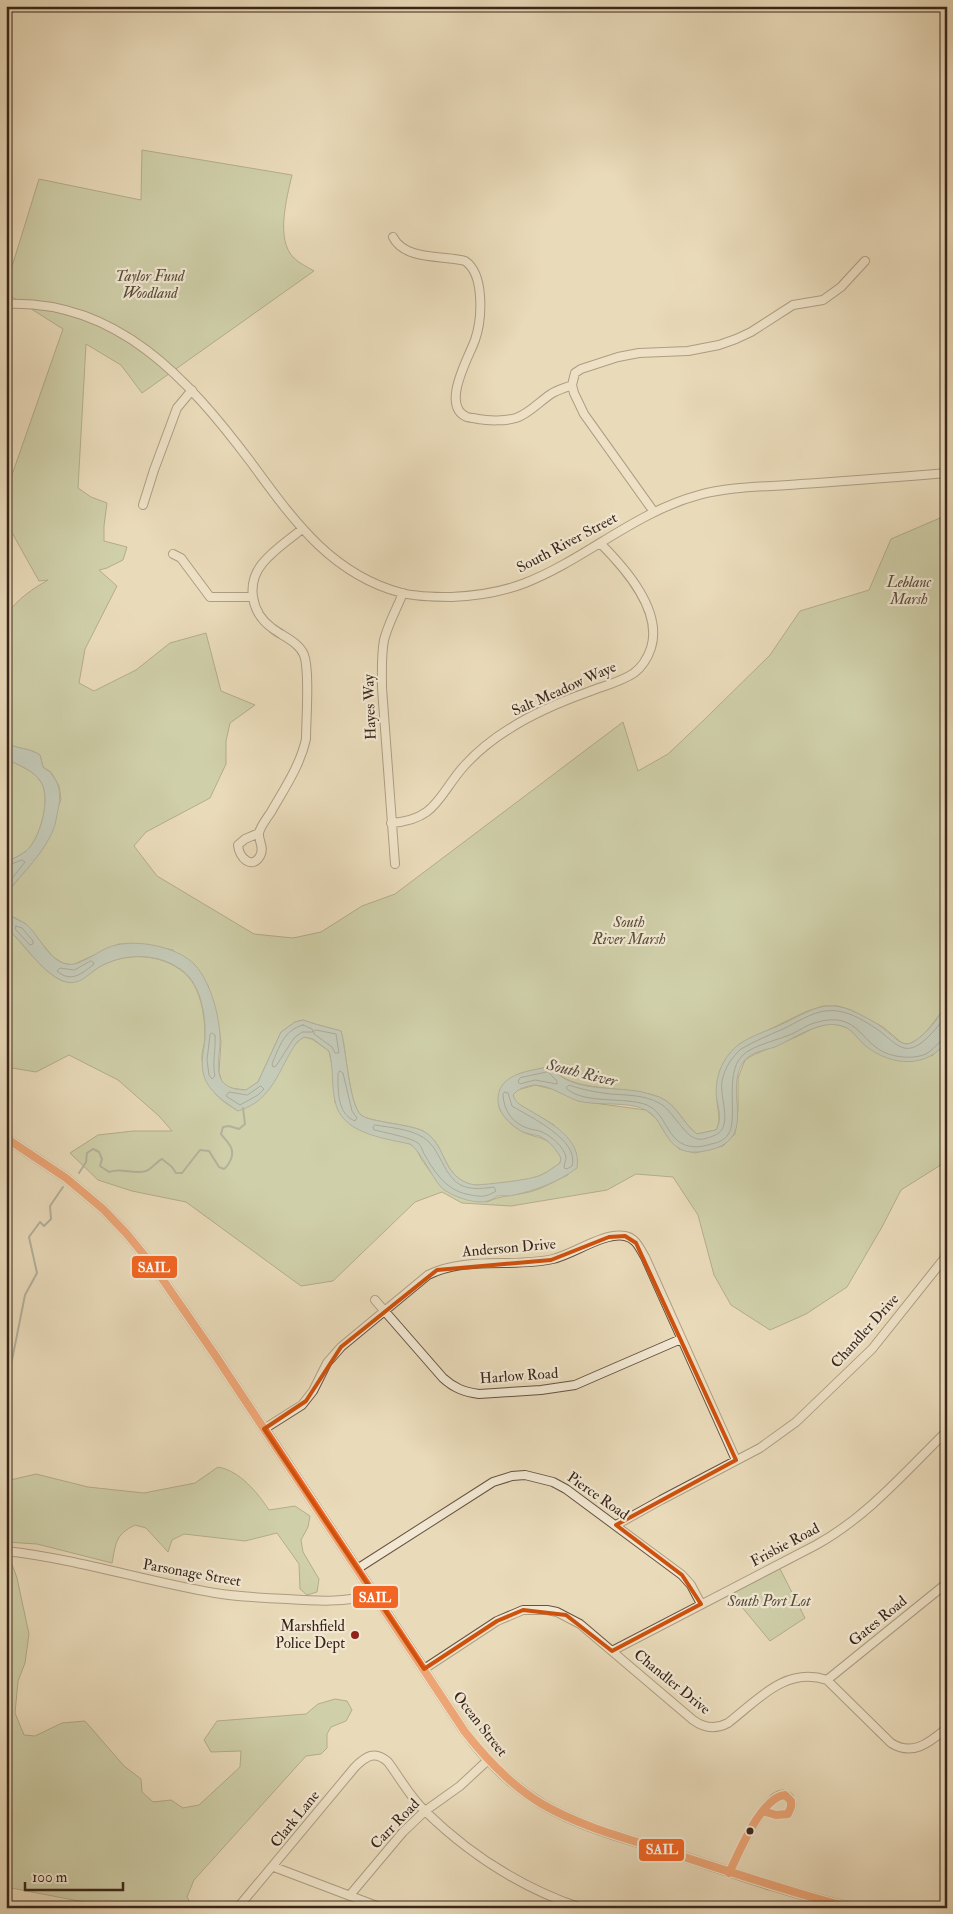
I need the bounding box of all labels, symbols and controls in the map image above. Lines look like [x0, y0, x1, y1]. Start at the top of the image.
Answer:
park label: Taylor Fund Woodland [116, 267, 186, 303]
street label: South River Street [513, 508, 621, 578]
park label: Leblanc Marsh [886, 573, 932, 609]
street label: Salt Meadow Waye [509, 657, 619, 721]
street label: Hayes Way [359, 673, 381, 740]
park label: South River Marsh [591, 913, 666, 949]
water label: South River [544, 1054, 620, 1092]
street label: Anderson Drive [460, 1234, 557, 1262]
line badge: SAIL [131, 1255, 178, 1279]
text: SAIL [138, 1259, 171, 1276]
street label: Chandler Drive [827, 1290, 903, 1372]
street label: Harlow Road [479, 1364, 560, 1388]
street label: Pierce Road [563, 1468, 633, 1525]
street label: Frisbie Road [747, 1519, 823, 1571]
street label: Parsonage Street [141, 1555, 243, 1591]
line badge: SAIL [352, 1585, 399, 1609]
text: SAIL [359, 1589, 392, 1606]
street label: Gates Road [845, 1591, 911, 1650]
park label: South Port Lot [727, 1592, 811, 1611]
place label: Marshfield Police Dept [275, 1617, 346, 1654]
marker: Marshfield Police Dept [349, 1629, 361, 1641]
street label: Chandler Drive [630, 1645, 714, 1719]
street label: Ocean Street [449, 1688, 511, 1761]
street label: Clark Lane [266, 1787, 324, 1851]
street label: Carr Road [366, 1794, 424, 1853]
unlabelled marker [745, 1826, 755, 1836]
line badge: SAIL [638, 1838, 685, 1862]
text: SAIL [646, 1841, 679, 1858]
scale bar [25, 1859, 122, 1891]
text: 100 m [32, 1868, 68, 1887]

